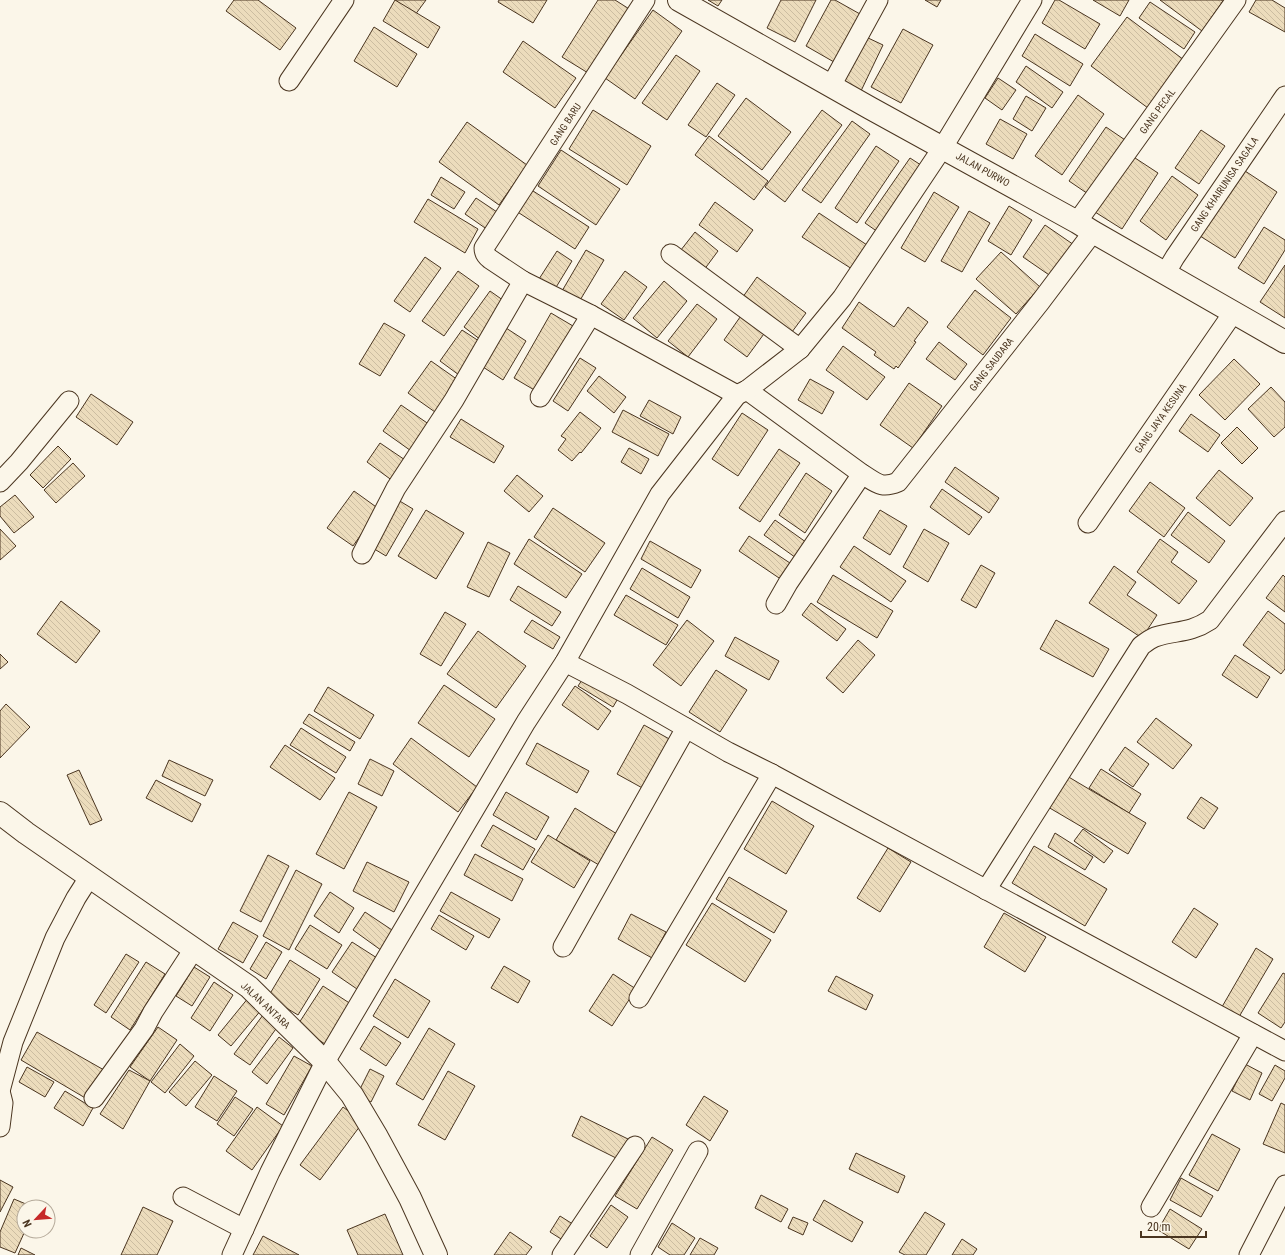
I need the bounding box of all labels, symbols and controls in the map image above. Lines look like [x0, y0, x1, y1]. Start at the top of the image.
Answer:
street label: GANG PECAL [1137, 87, 1178, 136]
street label: GANG BARU [548, 101, 583, 147]
street label: GANG KHAIRUNISA SAGALA [1189, 135, 1260, 234]
street label: JALAN PURWO [954, 150, 1012, 189]
street label: GANG SAUDARA [967, 335, 1016, 393]
street label: GANG JAYA KESUNA [1132, 381, 1189, 455]
street label: JALAN ANTARA [239, 980, 293, 1031]
north arrow [16, 1199, 56, 1239]
scale bar [1141, 1213, 1206, 1239]
text: N [20, 1217, 35, 1229]
text: 20 m [1147, 1220, 1171, 1234]

